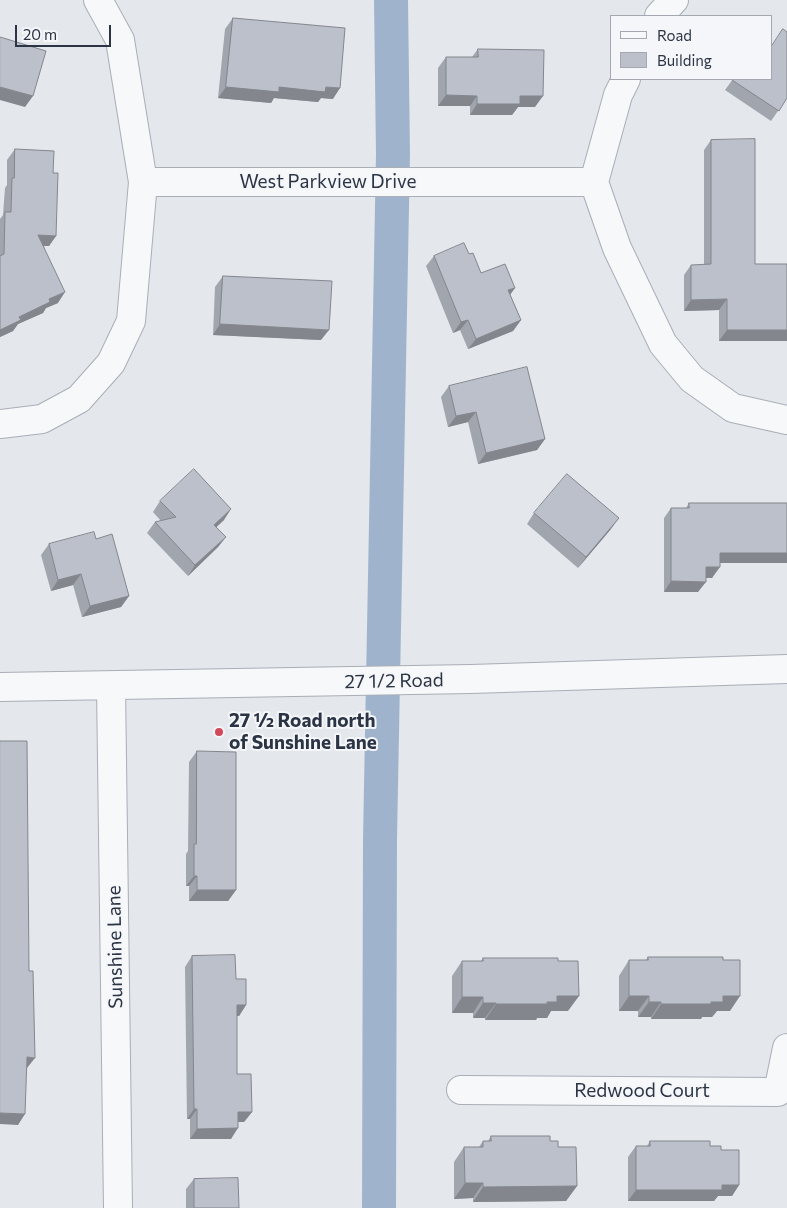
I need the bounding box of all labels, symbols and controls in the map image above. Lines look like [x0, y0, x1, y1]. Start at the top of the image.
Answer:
scale bar [18, 15, 114, 47]
legend [610, 15, 772, 80]
text: 20 m [23, 25, 57, 43]
text: Road [657, 26, 692, 44]
text: Building [657, 51, 712, 69]
street label: West Parkview Drive [240, 171, 416, 193]
street label: 27 1/2 Road [344, 669, 444, 693]
place label: 27 ½ Road north of Sunshine Lane [229, 710, 377, 754]
marker: 27 ½ Road north of Sunshine Lane [213, 726, 225, 738]
street label: Sunshine Lane [103, 885, 127, 1009]
street label: Redwood Court [574, 1080, 710, 1102]

